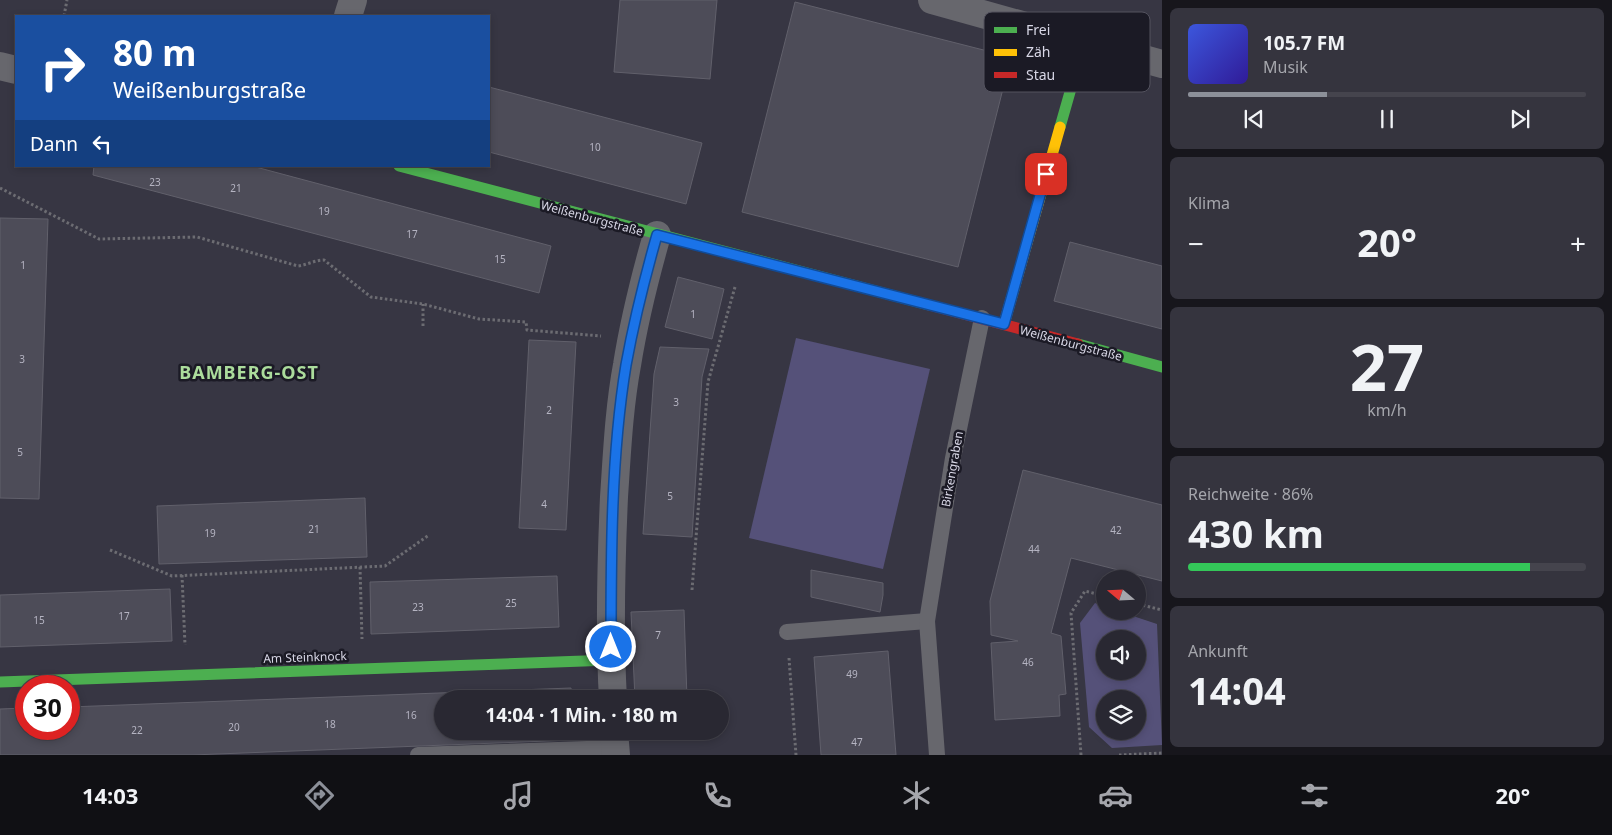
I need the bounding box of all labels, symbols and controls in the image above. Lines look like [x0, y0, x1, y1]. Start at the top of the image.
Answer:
legend [984, 12, 1150, 92]
text: Frei [1026, 20, 1050, 39]
text: 80 m [113, 29, 196, 76]
text: 105.7 FM [1263, 30, 1345, 56]
icon: right [30, 35, 95, 100]
text: Zäh [1026, 42, 1051, 61]
text: Musik [1263, 56, 1308, 78]
text: Stau [1026, 65, 1055, 84]
text: Weißenburgstraße [113, 74, 306, 104]
icon: previous [1240, 105, 1268, 133]
icon: pause [1373, 105, 1401, 133]
icon: next [1506, 105, 1534, 133]
icon: left [88, 130, 116, 158]
text: Dann [30, 131, 78, 157]
house number: 10 [589, 140, 601, 154]
pin [1025, 153, 1067, 195]
icon: arrive [1032, 160, 1060, 188]
house number: 23 [149, 175, 161, 189]
house number: 21 [230, 181, 242, 195]
text: Klima [1188, 192, 1230, 214]
street label: Weißenburgstraße [539, 196, 645, 240]
house number: 19 [318, 204, 330, 218]
text: 20° [1357, 216, 1417, 268]
text: − [1188, 224, 1204, 262]
text: + [1570, 224, 1586, 262]
house number: 17 [406, 227, 418, 241]
house number: 15 [494, 252, 506, 266]
house number: 1 [20, 258, 26, 272]
house number: 1 [690, 307, 696, 321]
street label: Weißenburgstraße [1018, 321, 1124, 365]
text: 27 [1350, 322, 1424, 410]
house number: 3 [19, 352, 25, 366]
district label: BAMBERG-OST [179, 360, 319, 384]
house number: 3 [673, 395, 679, 409]
text: km/h [1367, 399, 1407, 421]
house number: 2 [546, 403, 552, 417]
street label: Birkengraben [937, 430, 967, 508]
house number: 5 [17, 445, 23, 459]
text: Reichweite · 86% [1188, 483, 1313, 505]
house number: 5 [667, 489, 673, 503]
house number: 4 [541, 497, 547, 511]
text: 430 km [1188, 507, 1324, 559]
house number: 21 [308, 522, 320, 536]
house number: 42 [1110, 523, 1122, 537]
house number: 19 [204, 526, 216, 540]
house number: 44 [1028, 542, 1040, 556]
north arrow [1096, 570, 1146, 620]
map controls [1096, 570, 1146, 740]
house number: 25 [505, 596, 517, 610]
house number: 23 [412, 600, 424, 614]
house number: 17 [118, 609, 130, 623]
house number: 15 [33, 613, 45, 627]
position arrow [584, 620, 636, 672]
house number: 7 [655, 628, 661, 642]
button: sound [1096, 630, 1146, 680]
text: Ankunft [1188, 640, 1248, 662]
street label: Am Steinknock [263, 647, 348, 667]
house number: 46 [1022, 655, 1034, 669]
text: 14:04 [1188, 664, 1286, 716]
house number: 49 [846, 667, 858, 681]
speed limit sign: 30 [15, 675, 80, 740]
button: layers [1096, 690, 1146, 740]
text: 14:04 · 1 Min. · 180 m [485, 702, 678, 728]
house number: 16 [405, 708, 417, 722]
house number: 18 [324, 717, 336, 731]
house number: 20 [228, 720, 240, 734]
house number: 22 [131, 723, 143, 737]
house number: 47 [851, 735, 863, 749]
icon: directions [302, 778, 337, 813]
icon: music [501, 778, 536, 813]
icon: phone [700, 778, 735, 813]
icon: climate [899, 778, 934, 813]
icon: car [1098, 778, 1133, 813]
icon: filters [1297, 778, 1332, 813]
text: 14:03 [82, 780, 138, 810]
text: 20° [1495, 780, 1530, 810]

